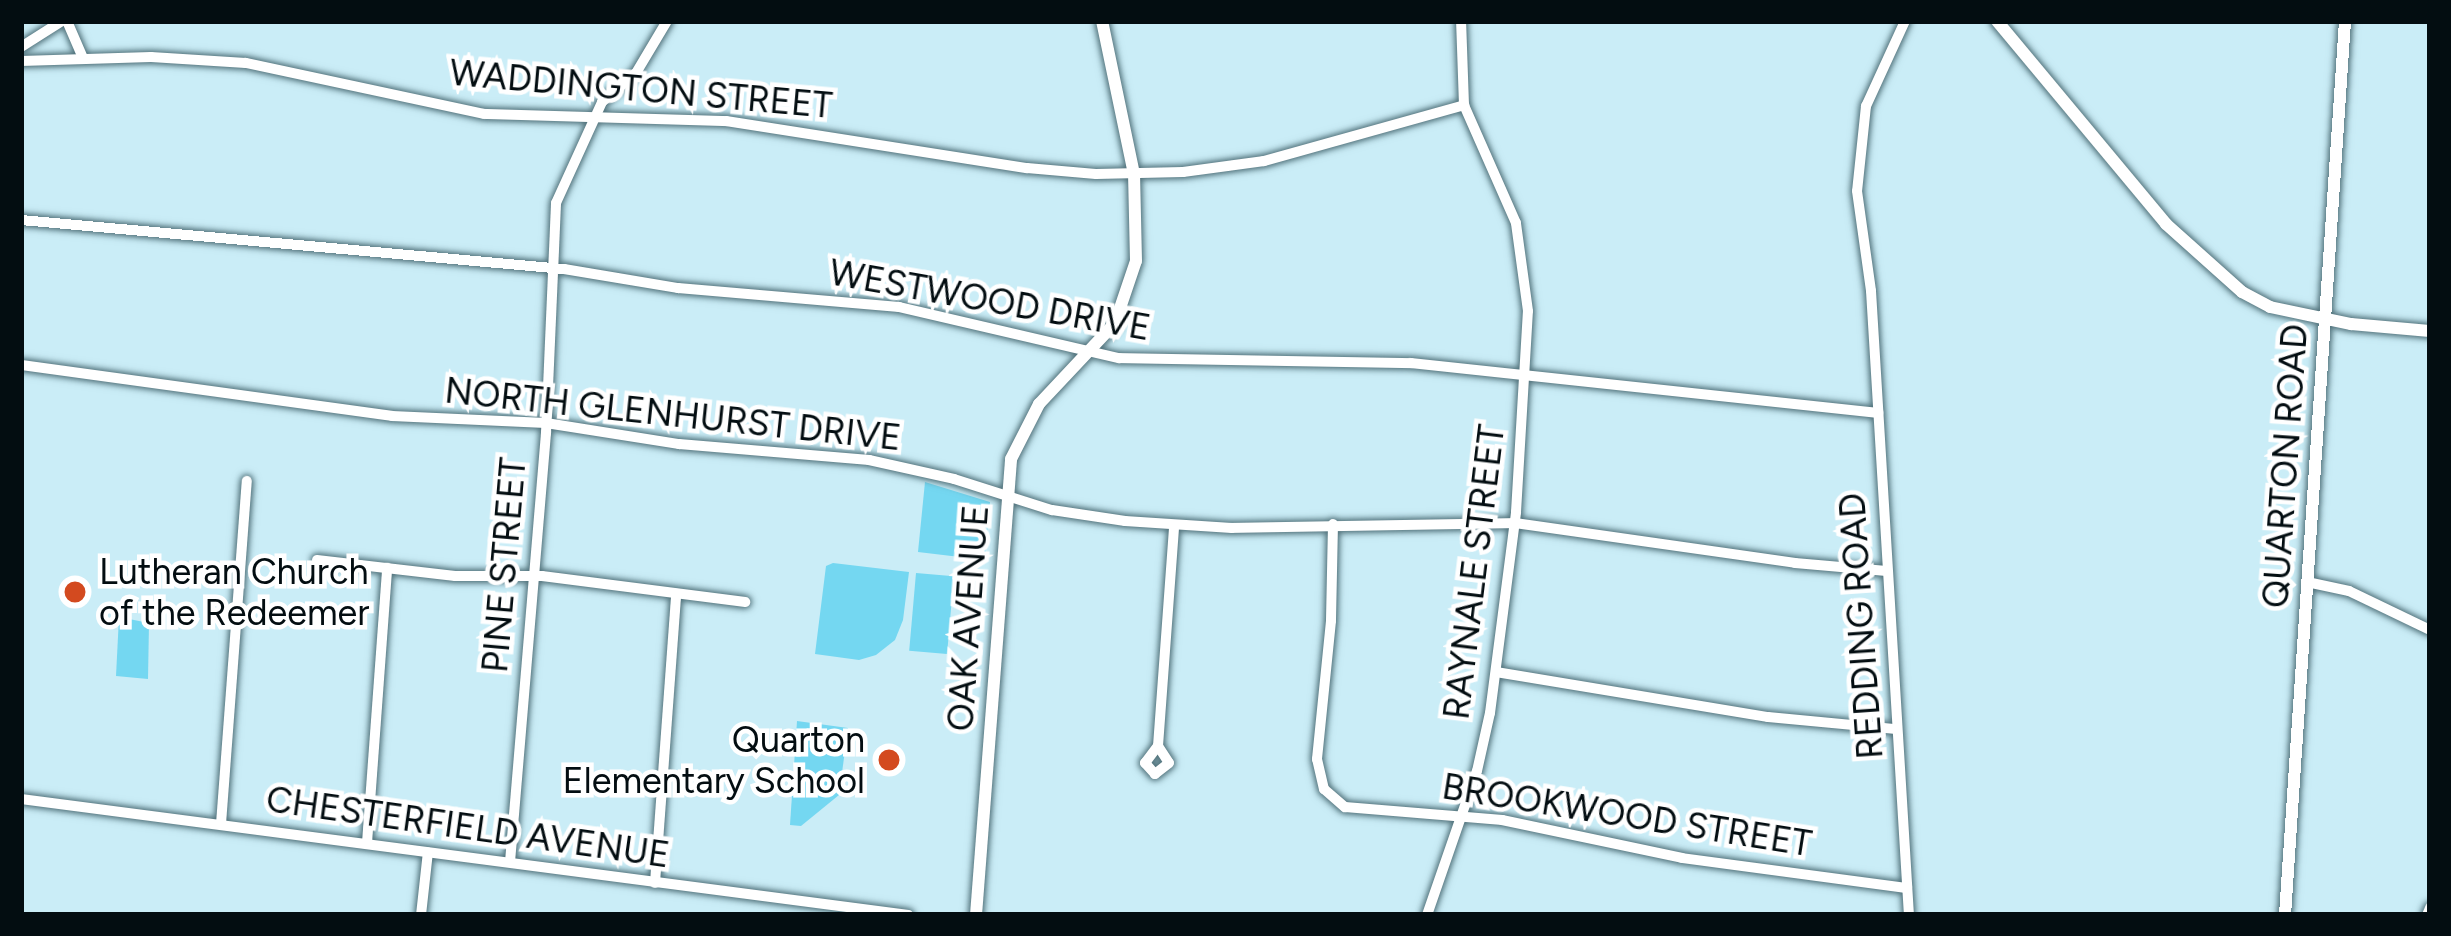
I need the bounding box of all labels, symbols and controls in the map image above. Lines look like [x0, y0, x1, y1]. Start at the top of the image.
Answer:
street label: WADDINGTON STREET [448, 51, 834, 127]
street label: WESTWOOD DRIVE [826, 250, 1154, 350]
street label: QUARTON ROAD [2254, 323, 2316, 609]
street label: NORTH GLENHURST DRIVE [443, 369, 903, 459]
street label: RAYNALE STREET [1434, 422, 1514, 722]
street label: PINE STREET [473, 456, 535, 674]
street label: REDDING ROAD [1830, 491, 1892, 761]
street label: OAK AVENUE [939, 503, 997, 733]
place label: Lutheran Church of the Redeemer [99, 549, 369, 634]
marker: Lutheran Church of the Redeemer [62, 579, 88, 605]
place label: Quarton Elementary School [563, 717, 865, 802]
marker: Quarton Elementary School [876, 747, 902, 773]
street label: BROOKWOOD STREET [1439, 764, 1815, 866]
street label: CHESTERFIELD AVENUE [264, 777, 672, 877]

